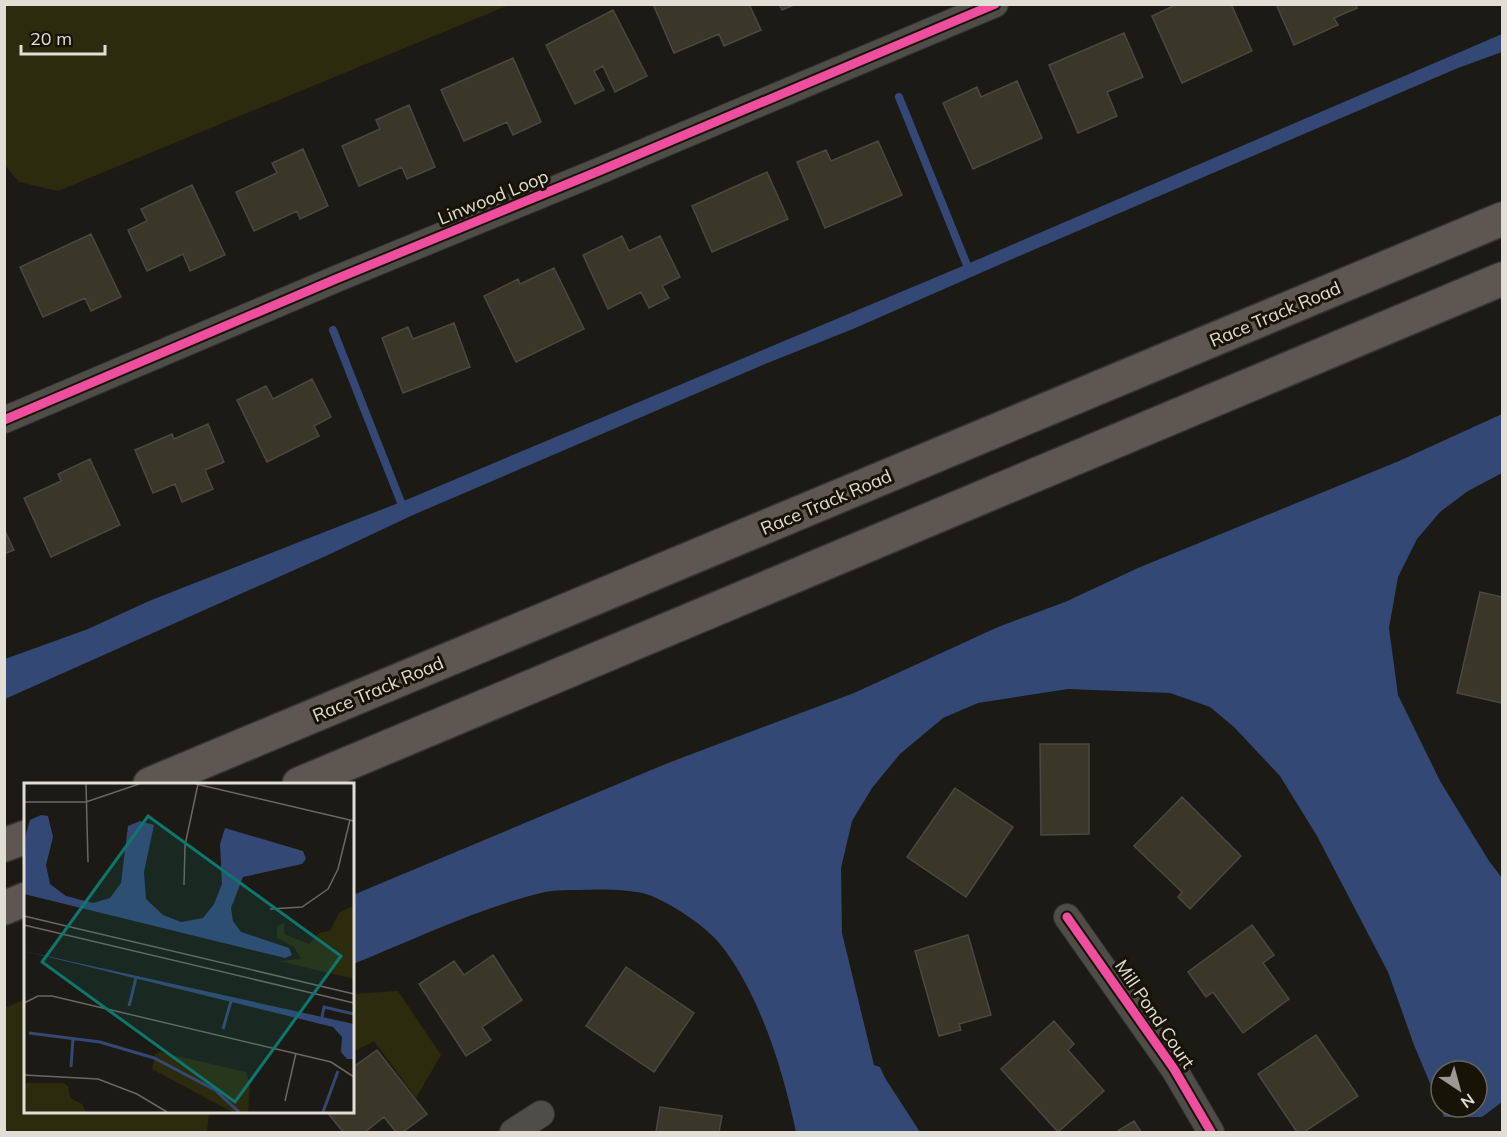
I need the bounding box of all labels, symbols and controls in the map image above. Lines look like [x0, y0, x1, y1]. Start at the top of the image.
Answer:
scale bar [21, 18, 105, 56]
text: 20 m [30, 27, 72, 50]
street label: Linwood Loop [434, 164, 552, 230]
street label: Race Track Road [1206, 276, 1344, 352]
street label: Race Track Road [757, 464, 895, 540]
street label: Race Track Road [309, 651, 447, 727]
inset map [24, 783, 354, 1113]
street label: Mill Pond Court [1110, 955, 1200, 1073]
north arrow [1429, 1059, 1489, 1119]
text: N [1457, 1089, 1479, 1113]

